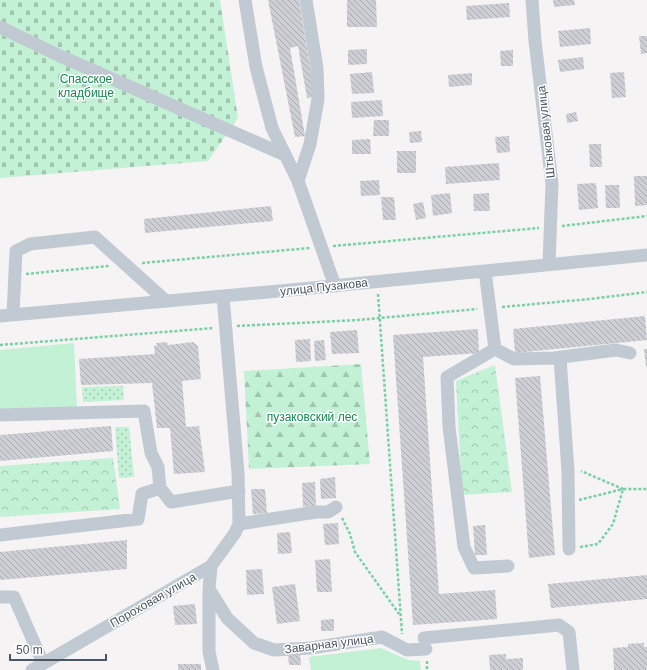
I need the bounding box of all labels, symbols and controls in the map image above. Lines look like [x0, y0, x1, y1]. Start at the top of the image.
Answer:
park label: Спасское кладбище [58, 72, 114, 100]
street label: Штыковая улица [534, 85, 558, 179]
street label: улица Пузакова [279, 275, 369, 299]
park label: пузаковский лес [267, 410, 357, 424]
street label: Пороховая улица [108, 570, 199, 630]
street label: Заварная улица [284, 632, 375, 656]
scale bar [10, 636, 106, 662]
text: 50 m [16, 643, 43, 657]

